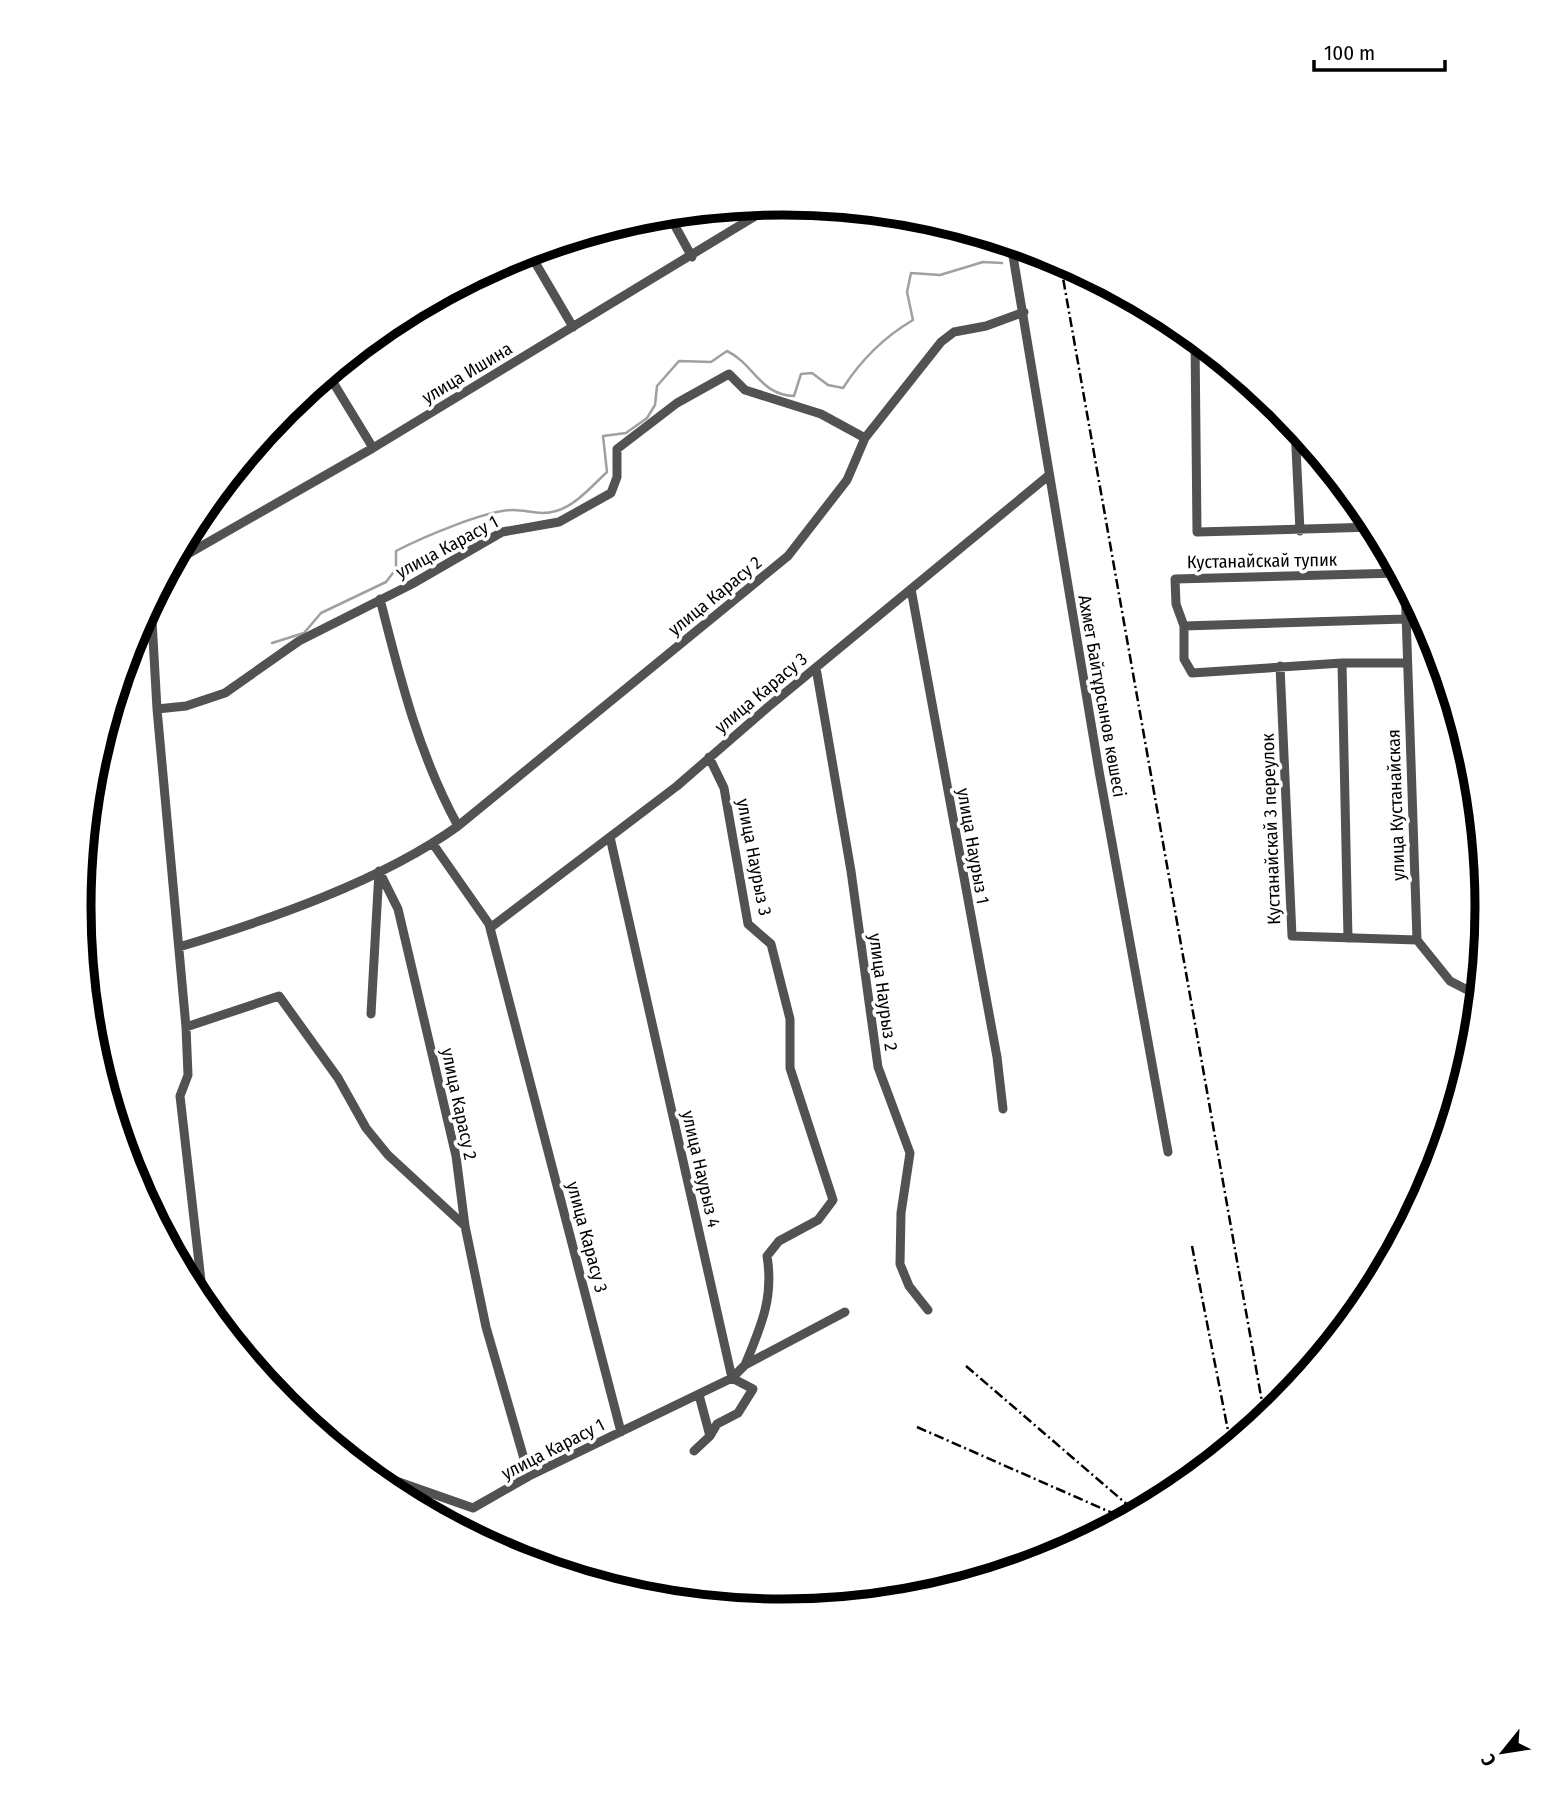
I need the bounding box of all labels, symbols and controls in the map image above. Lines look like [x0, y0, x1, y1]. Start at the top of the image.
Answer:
scale bar [1314, 28, 1445, 72]
text: 100 m [1324, 40, 1375, 66]
street label: улица Ишина [418, 337, 516, 408]
street label: улица Карасу 1 [392, 511, 502, 583]
street label: Кустанайскай тупик [1187, 549, 1338, 573]
street label: улица Карасу 2 [664, 552, 766, 640]
street label: Ахмет Байтұрсынов көшесі [1073, 593, 1131, 799]
street label: улица Карасу 3 [710, 648, 812, 738]
street label: улица Кустанайская [1382, 729, 1410, 881]
street label: Кустанайскай 3 переулок [1257, 732, 1285, 925]
street label: улица Наурыз 1 [952, 786, 994, 906]
street label: улица Наурыз 3 [732, 797, 776, 917]
street label: улица Наурыз 2 [864, 932, 902, 1052]
street label: улица Карасу 2 [436, 1046, 482, 1162]
street label: улица Наурыз 4 [677, 1108, 725, 1230]
street label: улица Карасу 3 [562, 1179, 612, 1295]
street label: улица Карасу 1 [498, 1414, 608, 1484]
north arrow [1468, 1717, 1538, 1787]
text: С [1476, 1750, 1501, 1770]

